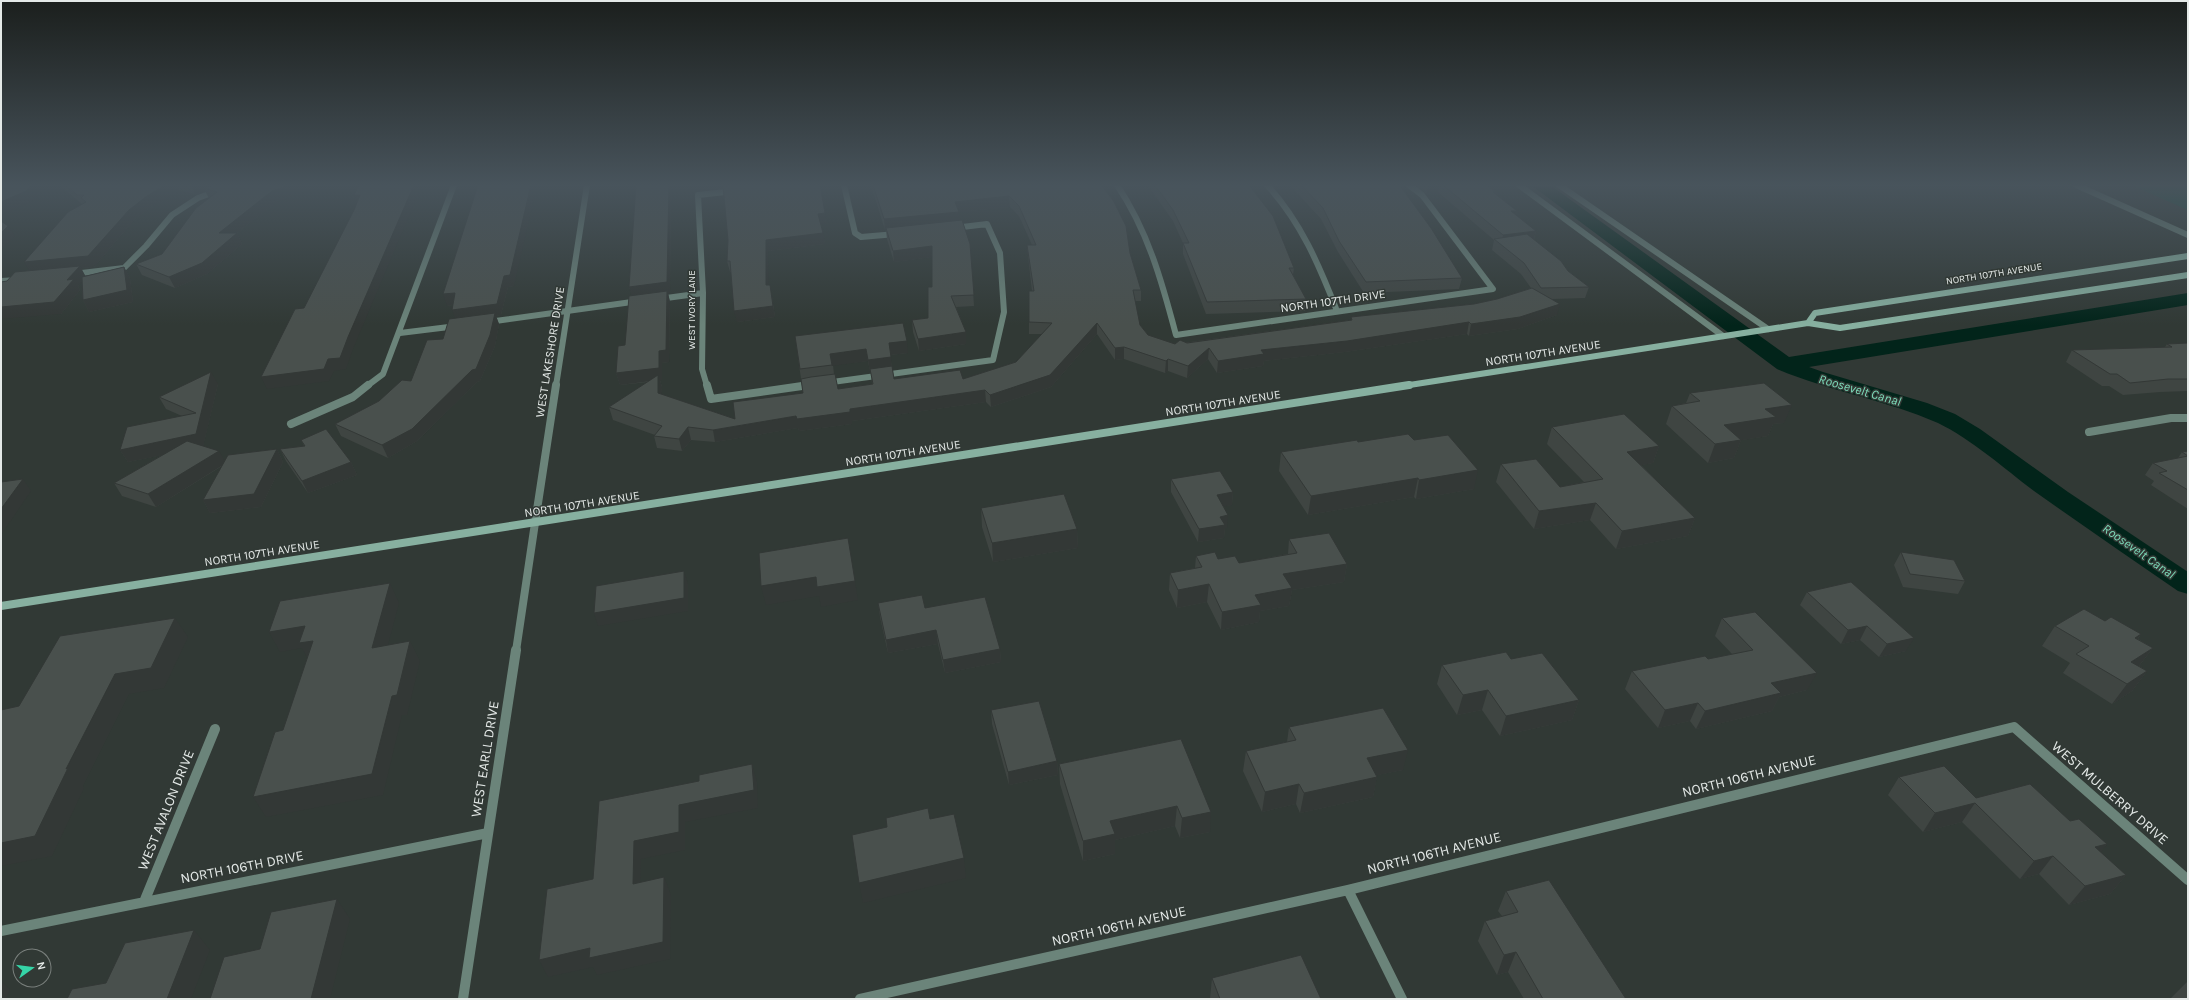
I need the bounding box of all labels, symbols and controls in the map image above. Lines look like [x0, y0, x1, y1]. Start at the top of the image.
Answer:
street label: NORTH 107TH AVENUE [1945, 260, 2043, 288]
street label: WEST IVORY LANE [686, 270, 698, 350]
street label: WEST LAKESHORE DRIVE [533, 286, 567, 418]
street label: NORTH 107TH DRIVE [1280, 287, 1386, 315]
street label: NORTH 107TH AVENUE [1484, 337, 1602, 369]
water label: Roosevelt Canal [1817, 371, 1903, 409]
street label: NORTH 107TH AVENUE [1164, 387, 1282, 419]
street label: NORTH 107TH AVENUE [844, 437, 962, 469]
street label: NORTH 107TH AVENUE [523, 488, 641, 520]
water label: Roosevelt Canal [2100, 520, 2178, 582]
street label: NORTH 107TH AVENUE [203, 537, 321, 569]
street label: WEST EARLL DRIVE [467, 700, 503, 818]
street label: WEST MULBERRY DRIVE [2048, 738, 2172, 848]
street label: WEST AVALON DRIVE [134, 747, 198, 873]
street label: NORTH 106TH AVENUE [1680, 751, 1818, 801]
street label: NORTH 106TH AVENUE [1365, 828, 1503, 878]
street label: NORTH 106TH DRIVE [179, 847, 305, 887]
street label: NORTH 106TH AVENUE [1050, 902, 1188, 950]
north arrow [12, 948, 52, 988]
text: N [34, 960, 48, 971]

